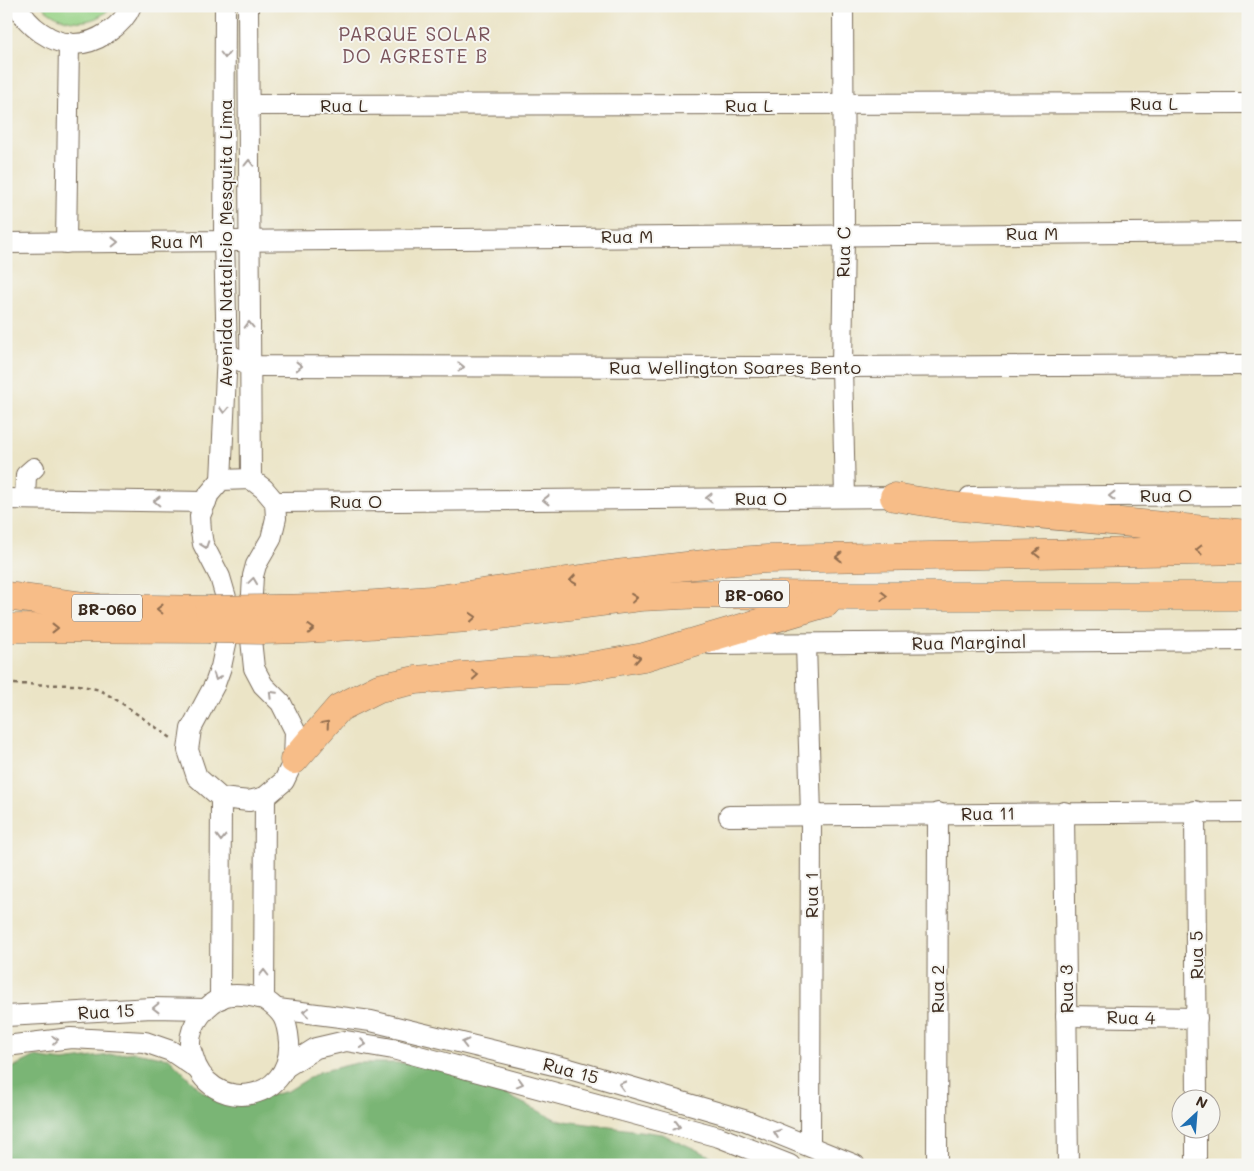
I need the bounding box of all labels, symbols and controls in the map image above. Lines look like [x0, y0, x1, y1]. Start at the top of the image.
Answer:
district label: PARQUE SOLAR DO AGRESTE B [339, 21, 491, 68]
one-way arrow [220, 52, 230, 59]
street label: Rua L [1130, 91, 1178, 115]
street label: Rua L [320, 93, 368, 117]
street label: Rua L [725, 93, 773, 117]
street label: Avenida Natalicio Mesquita Lima [213, 99, 237, 387]
one-way arrow [244, 159, 254, 166]
street label: Rua M [1006, 221, 1058, 245]
street label: Rua M [601, 224, 653, 248]
street label: Rua C [831, 226, 855, 278]
street label: Rua M [150, 229, 204, 253]
one-way arrow [111, 237, 119, 247]
one-way arrow [244, 321, 255, 329]
street label: Rua Wellington Soares Bento [609, 355, 861, 379]
one-way arrow [296, 361, 303, 371]
one-way arrow [458, 362, 466, 372]
one-way arrow [219, 406, 230, 414]
street label: Rua O [1140, 483, 1192, 507]
street label: Rua O [735, 486, 787, 510]
street label: Rua O [330, 489, 382, 513]
one-way arrow [1107, 491, 1115, 501]
one-way arrow [704, 493, 712, 504]
one-way arrow [542, 495, 550, 505]
one-way arrow [153, 496, 161, 507]
one-way arrow [199, 540, 209, 549]
one-way arrow [1195, 545, 1202, 555]
one-way arrow [1032, 548, 1040, 558]
one-way arrow [835, 551, 843, 562]
one-way arrow [568, 574, 576, 585]
one-way arrow [247, 577, 257, 585]
road number: BR-060 [719, 580, 789, 608]
one-way arrow [881, 591, 889, 601]
one-way arrow [631, 593, 639, 604]
road number: BR-060 [72, 594, 142, 622]
one-way arrow [156, 604, 164, 614]
one-way arrow [469, 612, 477, 623]
one-way arrow [52, 623, 59, 633]
one-way arrow [307, 623, 315, 634]
street label: Rua Marginal [911, 629, 1027, 655]
one-way arrow [632, 653, 641, 664]
one-way arrow [472, 670, 480, 681]
one-way arrow [213, 672, 223, 681]
one-way arrow [269, 691, 278, 700]
one-way arrow [320, 720, 329, 729]
street label: Rua 11 [961, 801, 1015, 825]
one-way arrow [215, 834, 226, 842]
street label: Rua 1 [799, 872, 823, 918]
street label: Rua 5 [1184, 930, 1208, 980]
street label: Rua 3 [1054, 964, 1078, 1014]
street label: Rua 2 [925, 965, 949, 1013]
one-way arrow [259, 969, 269, 977]
street label: Rua 15 [77, 998, 135, 1024]
one-way arrow [152, 1003, 160, 1014]
street label: Rua 4 [1106, 1005, 1156, 1029]
one-way arrow [302, 1008, 310, 1018]
one-way arrow [51, 1035, 59, 1046]
one-way arrow [359, 1038, 367, 1048]
one-way arrow [461, 1038, 470, 1049]
street label: Rua 15 [540, 1051, 602, 1089]
one-way arrow [516, 1078, 524, 1088]
one-way arrow [619, 1080, 627, 1090]
north arrow [1172, 1088, 1222, 1138]
text: N [1193, 1091, 1211, 1113]
one-way arrow [673, 1120, 682, 1131]
one-way arrow [774, 1129, 782, 1139]

